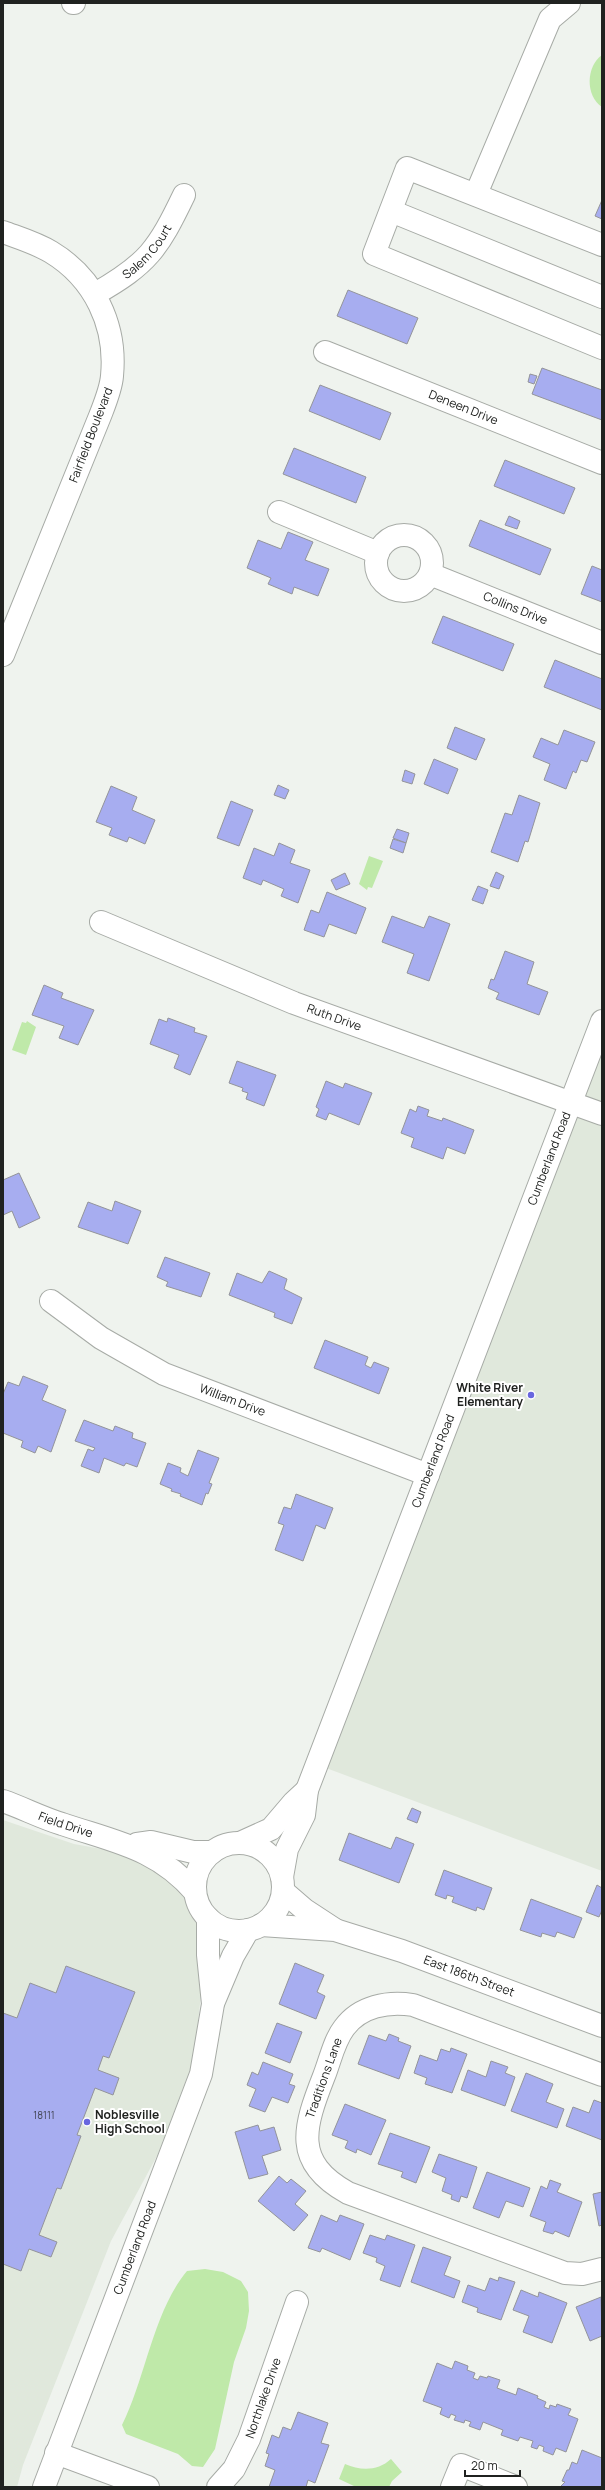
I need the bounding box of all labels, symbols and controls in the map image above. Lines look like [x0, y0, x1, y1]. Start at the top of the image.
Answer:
street label: Salem Court [119, 221, 176, 283]
street label: Fairfield Boulevard [64, 385, 117, 485]
street label: Deneen Drive [426, 385, 501, 429]
street label: Collins Drive [481, 587, 550, 628]
street label: Ruth Drive [305, 999, 364, 1035]
street label: Cumberland Road [523, 1109, 574, 1208]
street label: William Drive [197, 1379, 268, 1420]
place label: White River Elementary [456, 1379, 523, 1410]
marker: White River Elementary [526, 1390, 536, 1400]
street label: Cumberland Road [407, 1412, 458, 1510]
street label: Field Drive [36, 1807, 95, 1841]
street label: East 186th Street [421, 1951, 517, 2001]
street label: Traditions Lane [301, 2035, 346, 2121]
place label: Noblesville High School [95, 2106, 165, 2137]
house number: 18111 [33, 2108, 55, 2122]
marker: Noblesville High School [82, 2117, 92, 2127]
street label: Cumberland Road [109, 2198, 160, 2297]
street label: Northlake Drive [241, 2355, 285, 2441]
scale bar [465, 2452, 520, 2478]
text: 20 m [471, 2457, 498, 2474]

